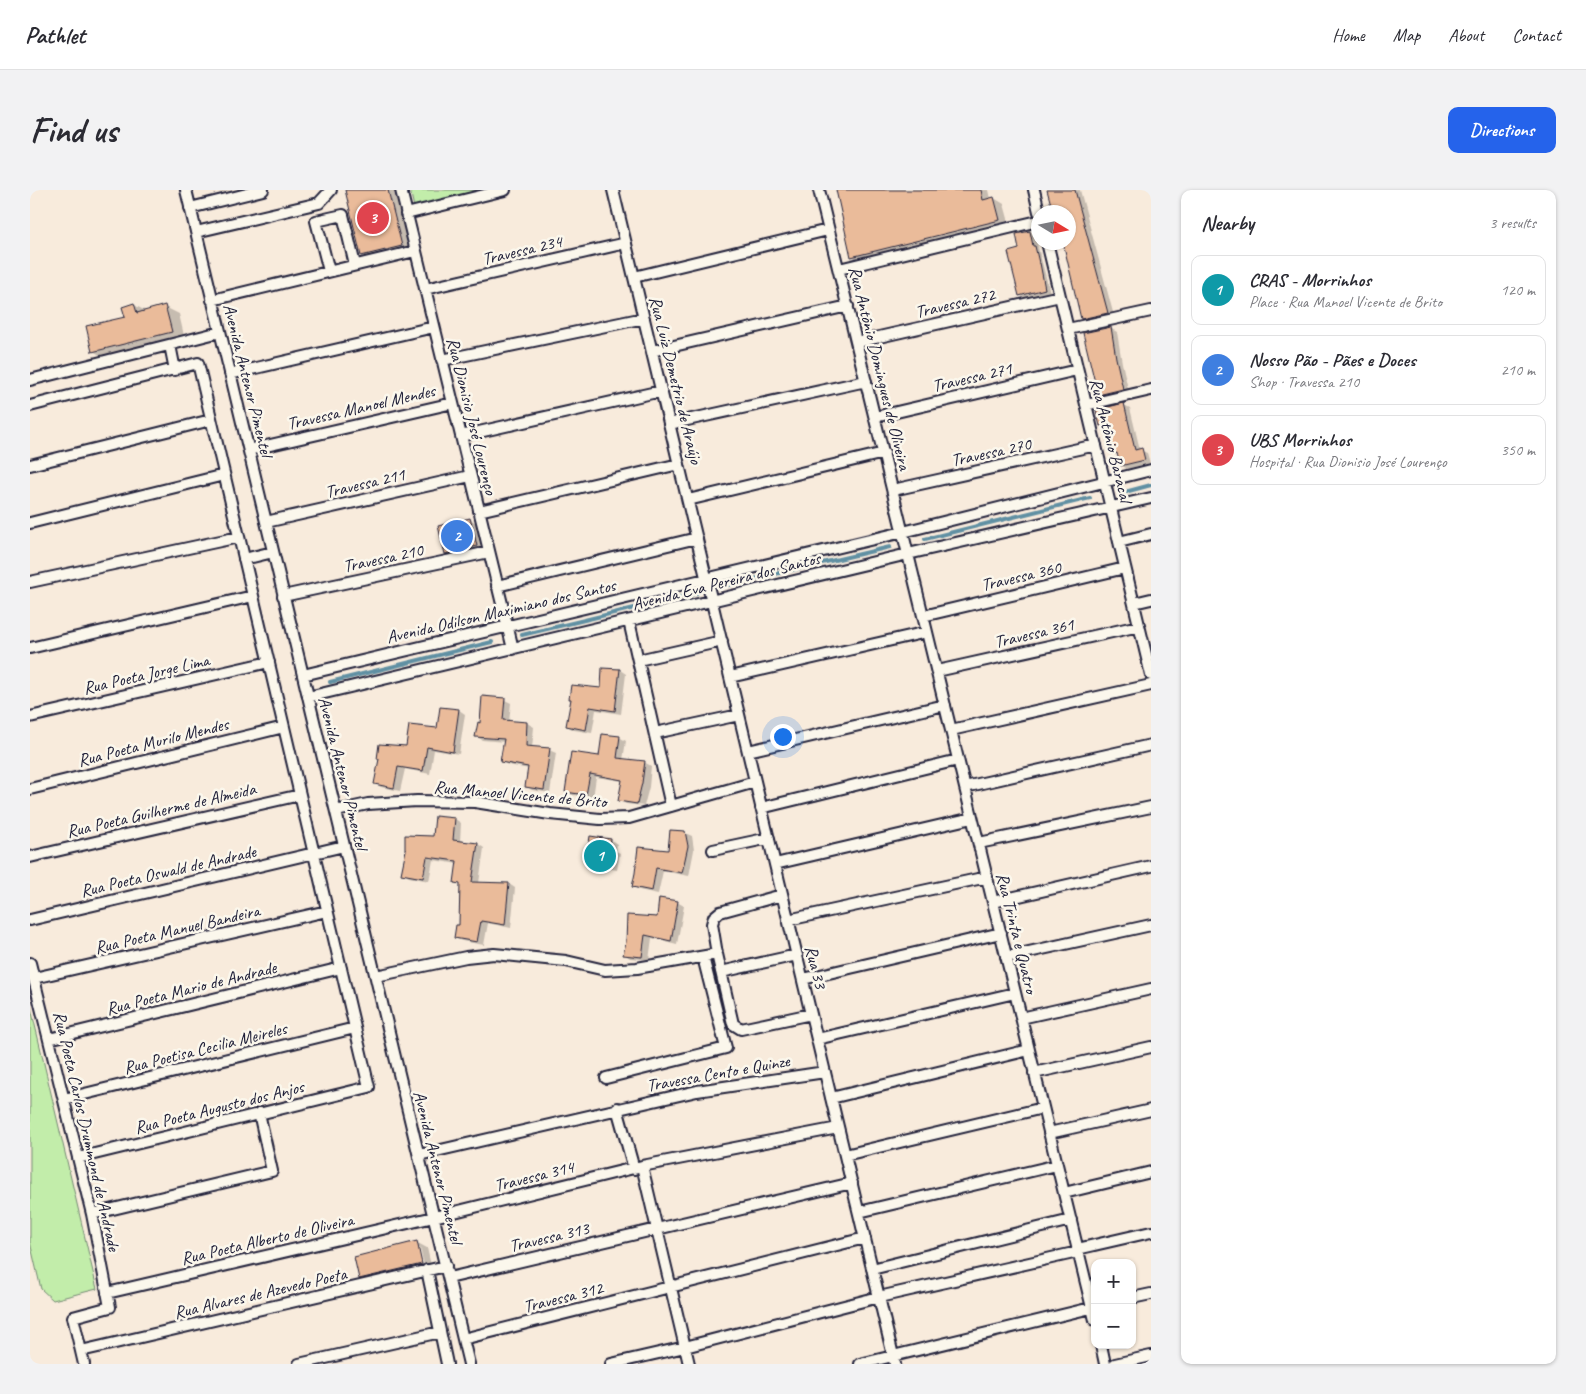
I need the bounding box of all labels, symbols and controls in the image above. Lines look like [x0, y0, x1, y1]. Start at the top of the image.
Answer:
text: Pathlet [25, 20, 85, 50]
text: Home [1332, 24, 1365, 46]
text: Map [1393, 24, 1420, 46]
text: About [1448, 24, 1484, 46]
text: Contact [1512, 24, 1561, 46]
button: Directions [1448, 107, 1556, 153]
text: Find us [30, 108, 117, 153]
pin: 3 [357, 199, 389, 237]
north arrow [1031, 205, 1076, 250]
text: Nearby [1201, 210, 1254, 236]
text: 3 results [1489, 213, 1536, 233]
street label: Travessa 234 [480, 230, 566, 270]
street label: Rua Antônio Domingues de Oliveira [844, 264, 916, 474]
text: CRAS - Morrinhos [1249, 268, 1371, 292]
text: 1 [1214, 280, 1222, 300]
text: 120 m [1501, 280, 1535, 300]
street label: Travessa 272 [913, 283, 999, 323]
text: Place · Rua Manoel Vicente de Brito [1249, 292, 1442, 312]
street label: Rua Luiz Demetrio de Araújo [645, 294, 708, 468]
street label: Avenida Antenor Pimentel [218, 301, 278, 462]
street label: Rua Dionisio José Lourenço [442, 335, 503, 498]
text: Nosso Pão - Pães e Doces [1249, 348, 1416, 372]
street label: Travessa 271 [930, 357, 1015, 397]
text: 2 [1214, 360, 1222, 380]
text: 210 m [1501, 360, 1535, 380]
text: Shop · Travessa 210 [1249, 372, 1359, 392]
street label: Rua Antônio Baracal [1085, 376, 1138, 507]
street label: Travessa Manoel Mendes [285, 379, 439, 435]
text: UBS Morrinhos [1249, 428, 1351, 452]
street label: Travessa 270 [949, 432, 1035, 471]
text: 3 [1214, 440, 1222, 460]
text: 350 m [1501, 440, 1535, 460]
text: Hospital · Rua Dionisio José Lourenço [1249, 452, 1447, 472]
street label: Travessa 211 [323, 463, 408, 503]
pin: 2 [441, 517, 473, 555]
street label: Travessa 210 [341, 538, 427, 577]
street label: Avenida Eva Pereira dos Santos [630, 547, 824, 615]
street label: Travessa 360 [979, 556, 1065, 596]
street label: Avenida Odilson Maximiano dos Santos [384, 573, 620, 648]
street label: Travessa 361 [992, 613, 1077, 653]
street label: Rua Poeta Jorge Lima [81, 648, 213, 699]
street label: Avenida Antenor Pimentel [313, 694, 373, 855]
street label: Rua Poeta Murilo Mendes [75, 712, 232, 771]
your location [770, 724, 796, 750]
street label: Rua Manoel Vicente de Brito [433, 775, 609, 813]
street label: Rua Poeta Guilherme de Almeida [64, 777, 259, 842]
pin: 1 [584, 837, 616, 875]
street label: Rua Poeta Oswald de Andrade [78, 840, 259, 902]
street label: Rua Trinta e Quatro [991, 870, 1043, 997]
street label: Rua Poeta Manuel Bandeira [92, 899, 263, 959]
street label: Rua 33 [800, 943, 832, 993]
street label: Rua Poeta Mario de Andrade [104, 956, 280, 1020]
street label: Rua Poeta Carlos Drummond de Andrade [49, 1009, 126, 1254]
street label: Rua Poetisa Cecilia Meireles [121, 1017, 291, 1079]
street label: Travessa Cento e Quinze [645, 1049, 792, 1096]
street label: Rua Poeta Augusto dos Anjos [132, 1075, 308, 1139]
street label: Avenida Antenor Pimentel [408, 1088, 468, 1249]
street label: Travessa 314 [492, 1155, 578, 1196]
street label: Rua Poeta Alberto de Oliveira [179, 1208, 357, 1270]
street label: Travessa 313 [507, 1217, 593, 1257]
map controls [1091, 1259, 1136, 1349]
button: + [1091, 1259, 1136, 1304]
street label: Rua Alvares de Azevedo Poeta [172, 1262, 350, 1324]
street label: Travessa 312 [521, 1276, 607, 1317]
button: − [1091, 1304, 1136, 1349]

